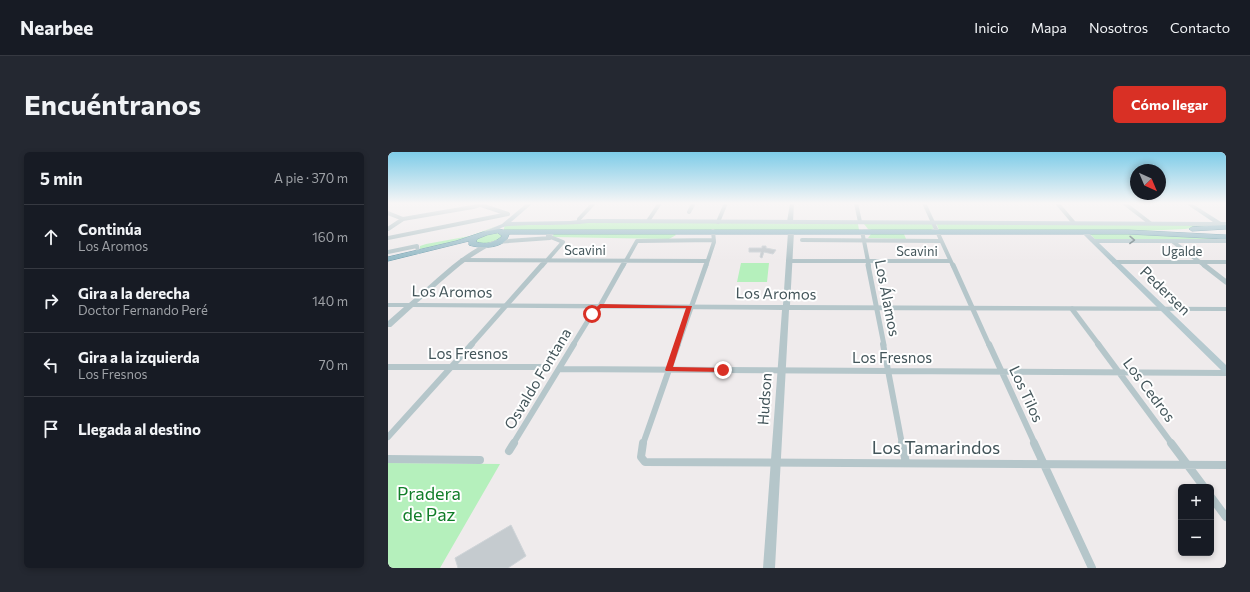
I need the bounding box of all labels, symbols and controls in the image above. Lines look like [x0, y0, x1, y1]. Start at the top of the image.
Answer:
text: Nearbee [20, 16, 93, 39]
text: Inicio [974, 19, 1009, 36]
text: Mapa [1031, 19, 1067, 36]
text: Nosotros [1089, 19, 1148, 36]
text: Contacto [1170, 19, 1230, 36]
button: Cómo llegar [1113, 86, 1226, 123]
text: Encuéntranos [24, 87, 201, 121]
north arrow [1130, 164, 1166, 200]
text: 5 min [40, 168, 83, 189]
text: A pie · 370 m [274, 170, 348, 186]
text: Continúa [78, 220, 142, 238]
icon: ahead [40, 226, 62, 248]
text: 160 m [312, 229, 348, 245]
one-way arrow [1129, 236, 1135, 245]
text: Los Aromos [78, 238, 148, 254]
street label: Scavini [564, 242, 606, 258]
street label: Scavini [896, 243, 938, 259]
street label: Ugalde [1162, 243, 1203, 259]
street label: Los Álamos [872, 258, 905, 338]
street label: Pedersen [1137, 262, 1195, 319]
street label: Los Aromos [411, 281, 493, 301]
street label: Los Aromos [735, 283, 817, 303]
text: Gira a la derecha [78, 284, 190, 302]
icon: right [40, 290, 62, 312]
text: 140 m [312, 293, 348, 309]
text: Doctor Fernando Peré [78, 302, 208, 318]
route start [583, 305, 601, 323]
street label: Osvaldo Fontana [500, 325, 574, 432]
street label: Los Fresnos [428, 344, 508, 362]
text: Gira a la izquierda [78, 348, 200, 366]
street label: Los Fresnos [852, 348, 932, 366]
icon: left [40, 354, 62, 376]
street label: Los Cedros [1120, 354, 1180, 425]
text: 70 m [319, 357, 348, 373]
route end [714, 361, 732, 379]
street label: Los Tilos [1006, 363, 1048, 425]
text: Los Fresnos [78, 366, 148, 382]
street label: Hudson [753, 372, 775, 426]
icon: arrive [40, 418, 62, 440]
text: Llegada al destino [78, 420, 201, 438]
street label: Los Tamarindos [872, 436, 1000, 458]
park label: Pradera de Paz [397, 482, 461, 525]
map controls [1178, 484, 1214, 556]
button: + [1178, 484, 1214, 520]
button: − [1178, 520, 1214, 556]

